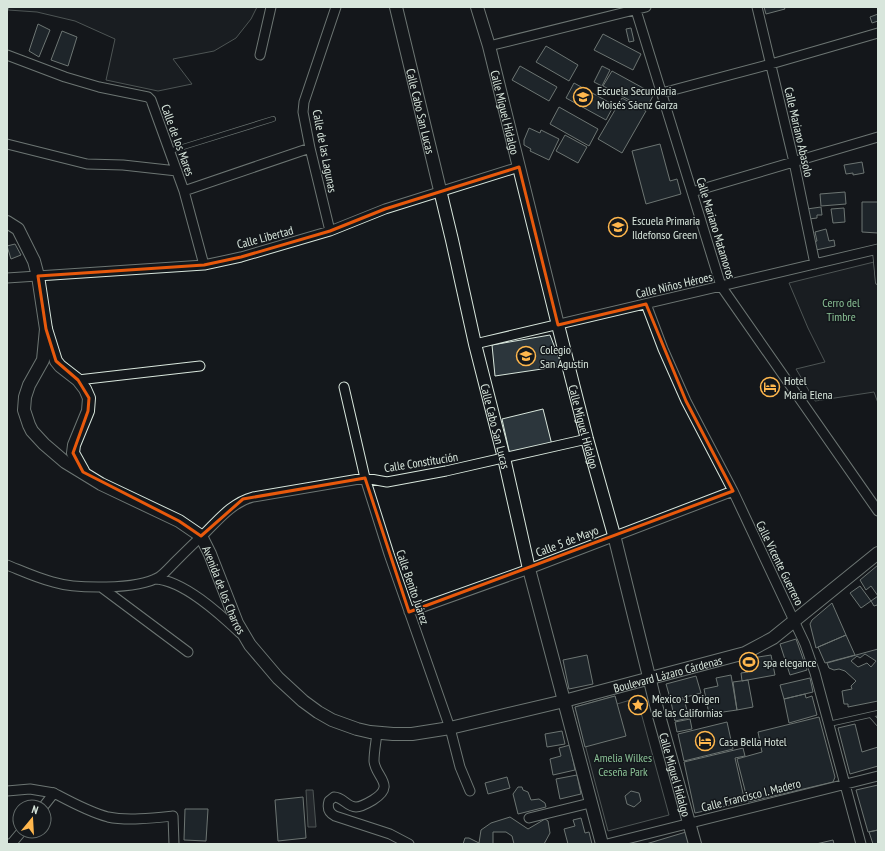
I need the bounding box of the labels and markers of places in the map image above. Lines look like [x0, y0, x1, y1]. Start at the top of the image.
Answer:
place label: Escuela Secundaria Moisés Sáenz Garza [597, 83, 678, 112]
school or university icon: Escuela Secundaria Moisés Sáenz Garza [572, 86, 594, 108]
place label: Escuela Primaria Ildefonso Green [632, 213, 700, 242]
school or university icon: Escuela Primaria Ildefonso Green [607, 216, 629, 238]
place label: Colegio San Agustin [540, 342, 589, 371]
school or university icon: Colegio San Agustin [515, 345, 537, 367]
place label: Hotel Maria Elena [784, 373, 833, 402]
hotel icon: Hotel Maria Elena [759, 376, 781, 398]
sports icon: spa elegance [738, 651, 760, 673]
place label: spa elegance [763, 655, 817, 670]
place label: Mexico 1 Origen de las Californias [652, 691, 723, 720]
place icon: Mexico 1 Origen de las Californias [627, 694, 649, 716]
hotel icon: Casa Bella Hotel [694, 730, 716, 752]
place label: Casa Bella Hotel [719, 734, 787, 749]

